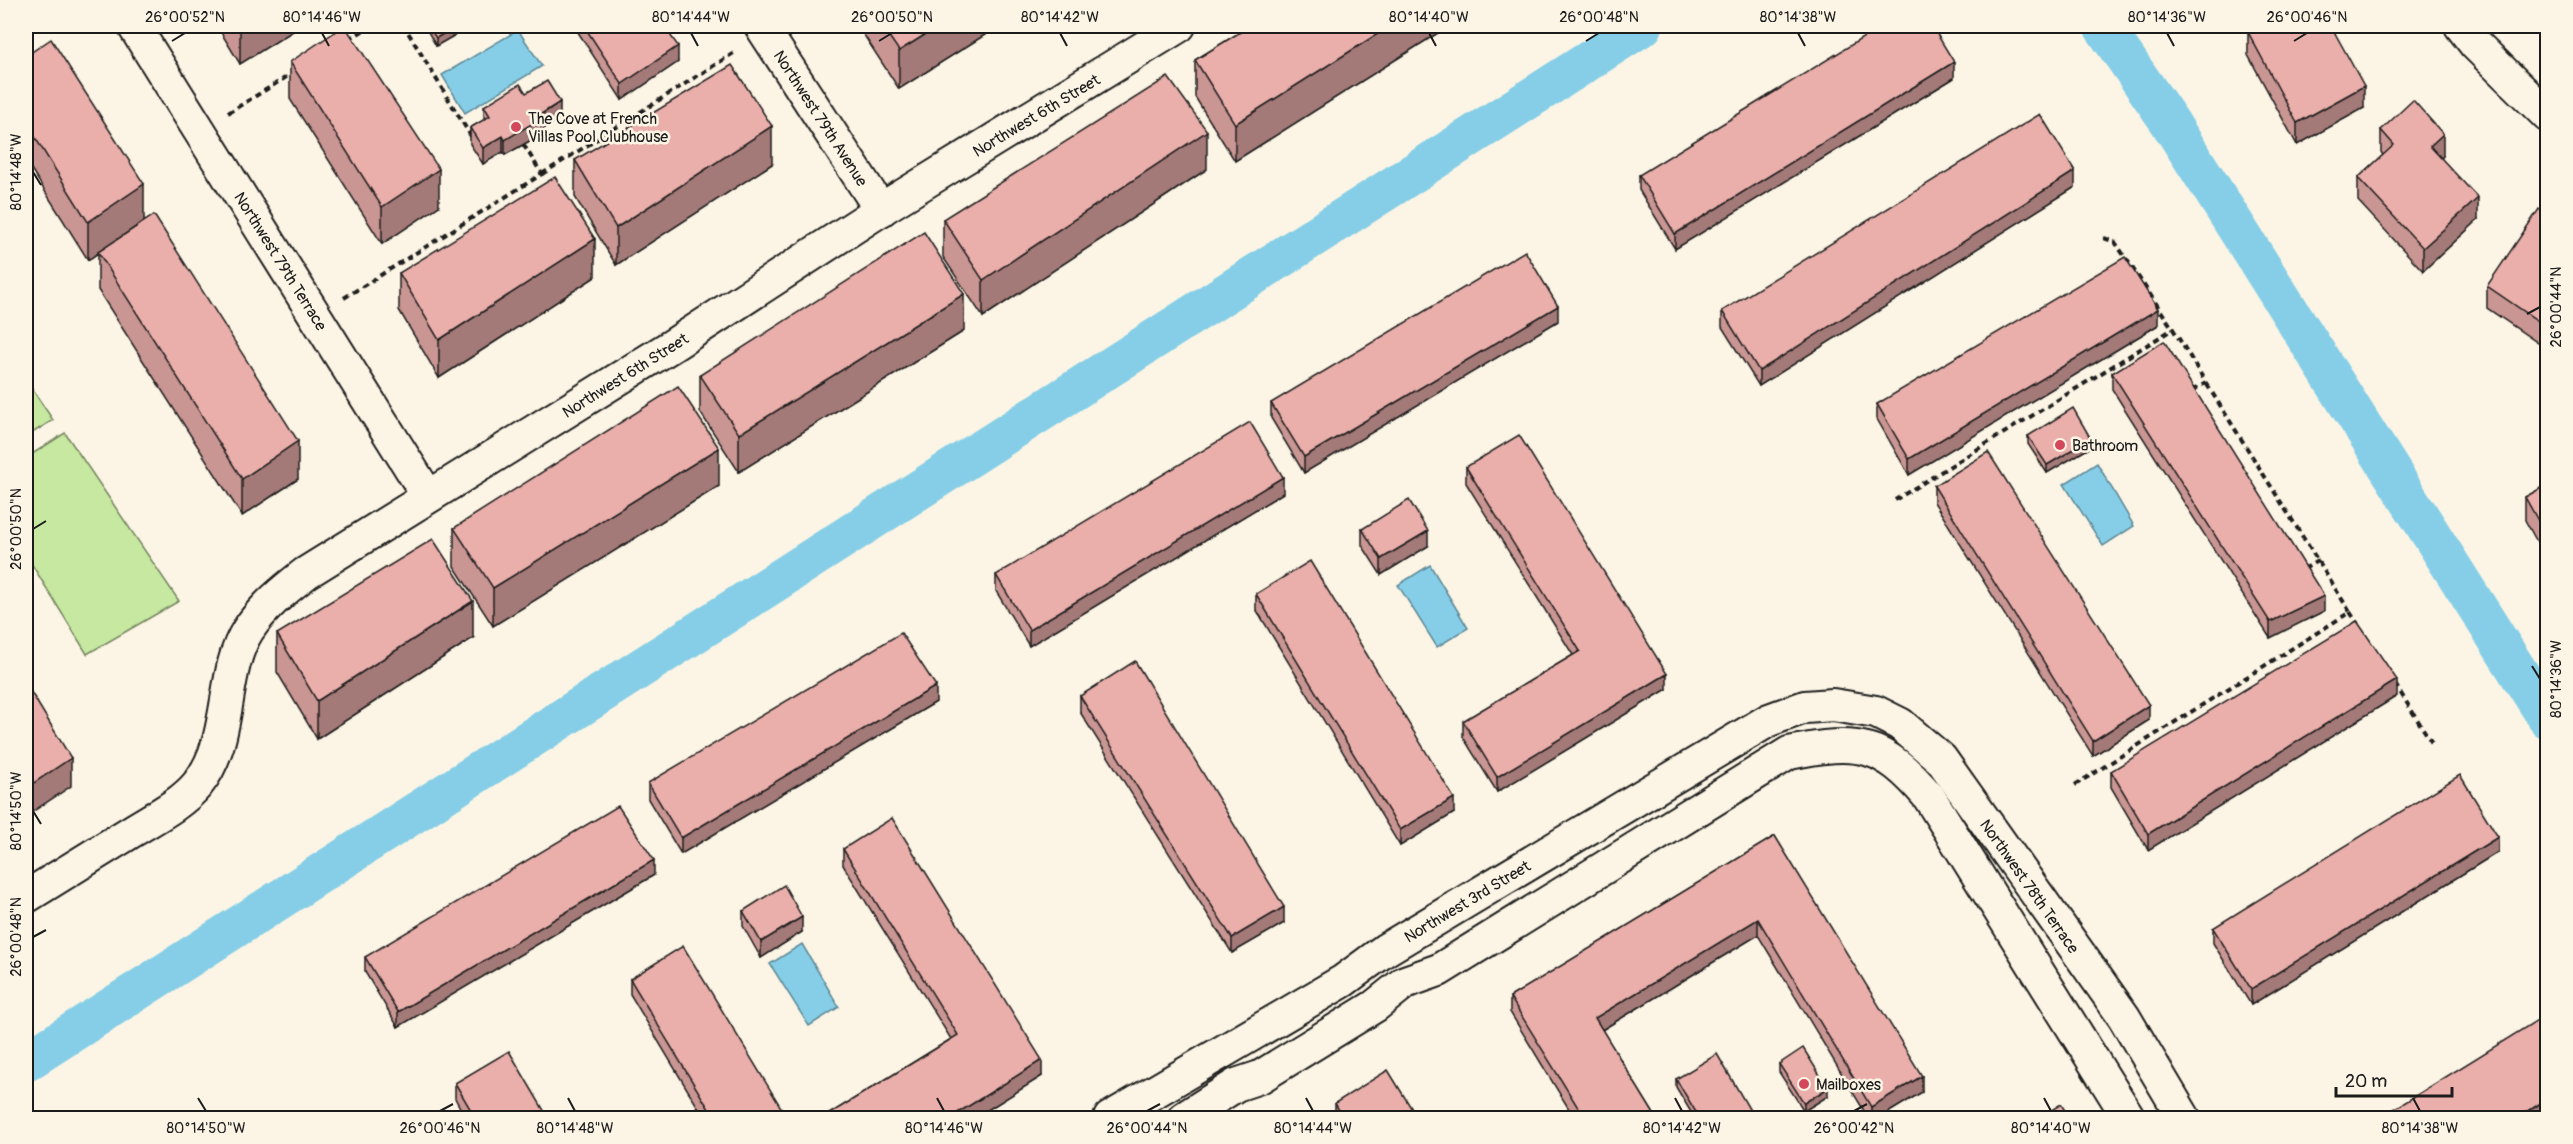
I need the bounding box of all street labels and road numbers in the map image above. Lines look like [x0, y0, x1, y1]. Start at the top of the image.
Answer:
street label: Northwest 79th Avenue [769, 47, 872, 190]
street label: Northwest 6th Street [969, 70, 1104, 162]
street label: Northwest 79th Terrace [229, 189, 331, 335]
street label: Northwest 6th Street [559, 329, 693, 423]
street label: Northwest 78th Terrace [1975, 816, 2083, 958]
street label: Northwest 3rd Street [1401, 856, 1535, 947]

